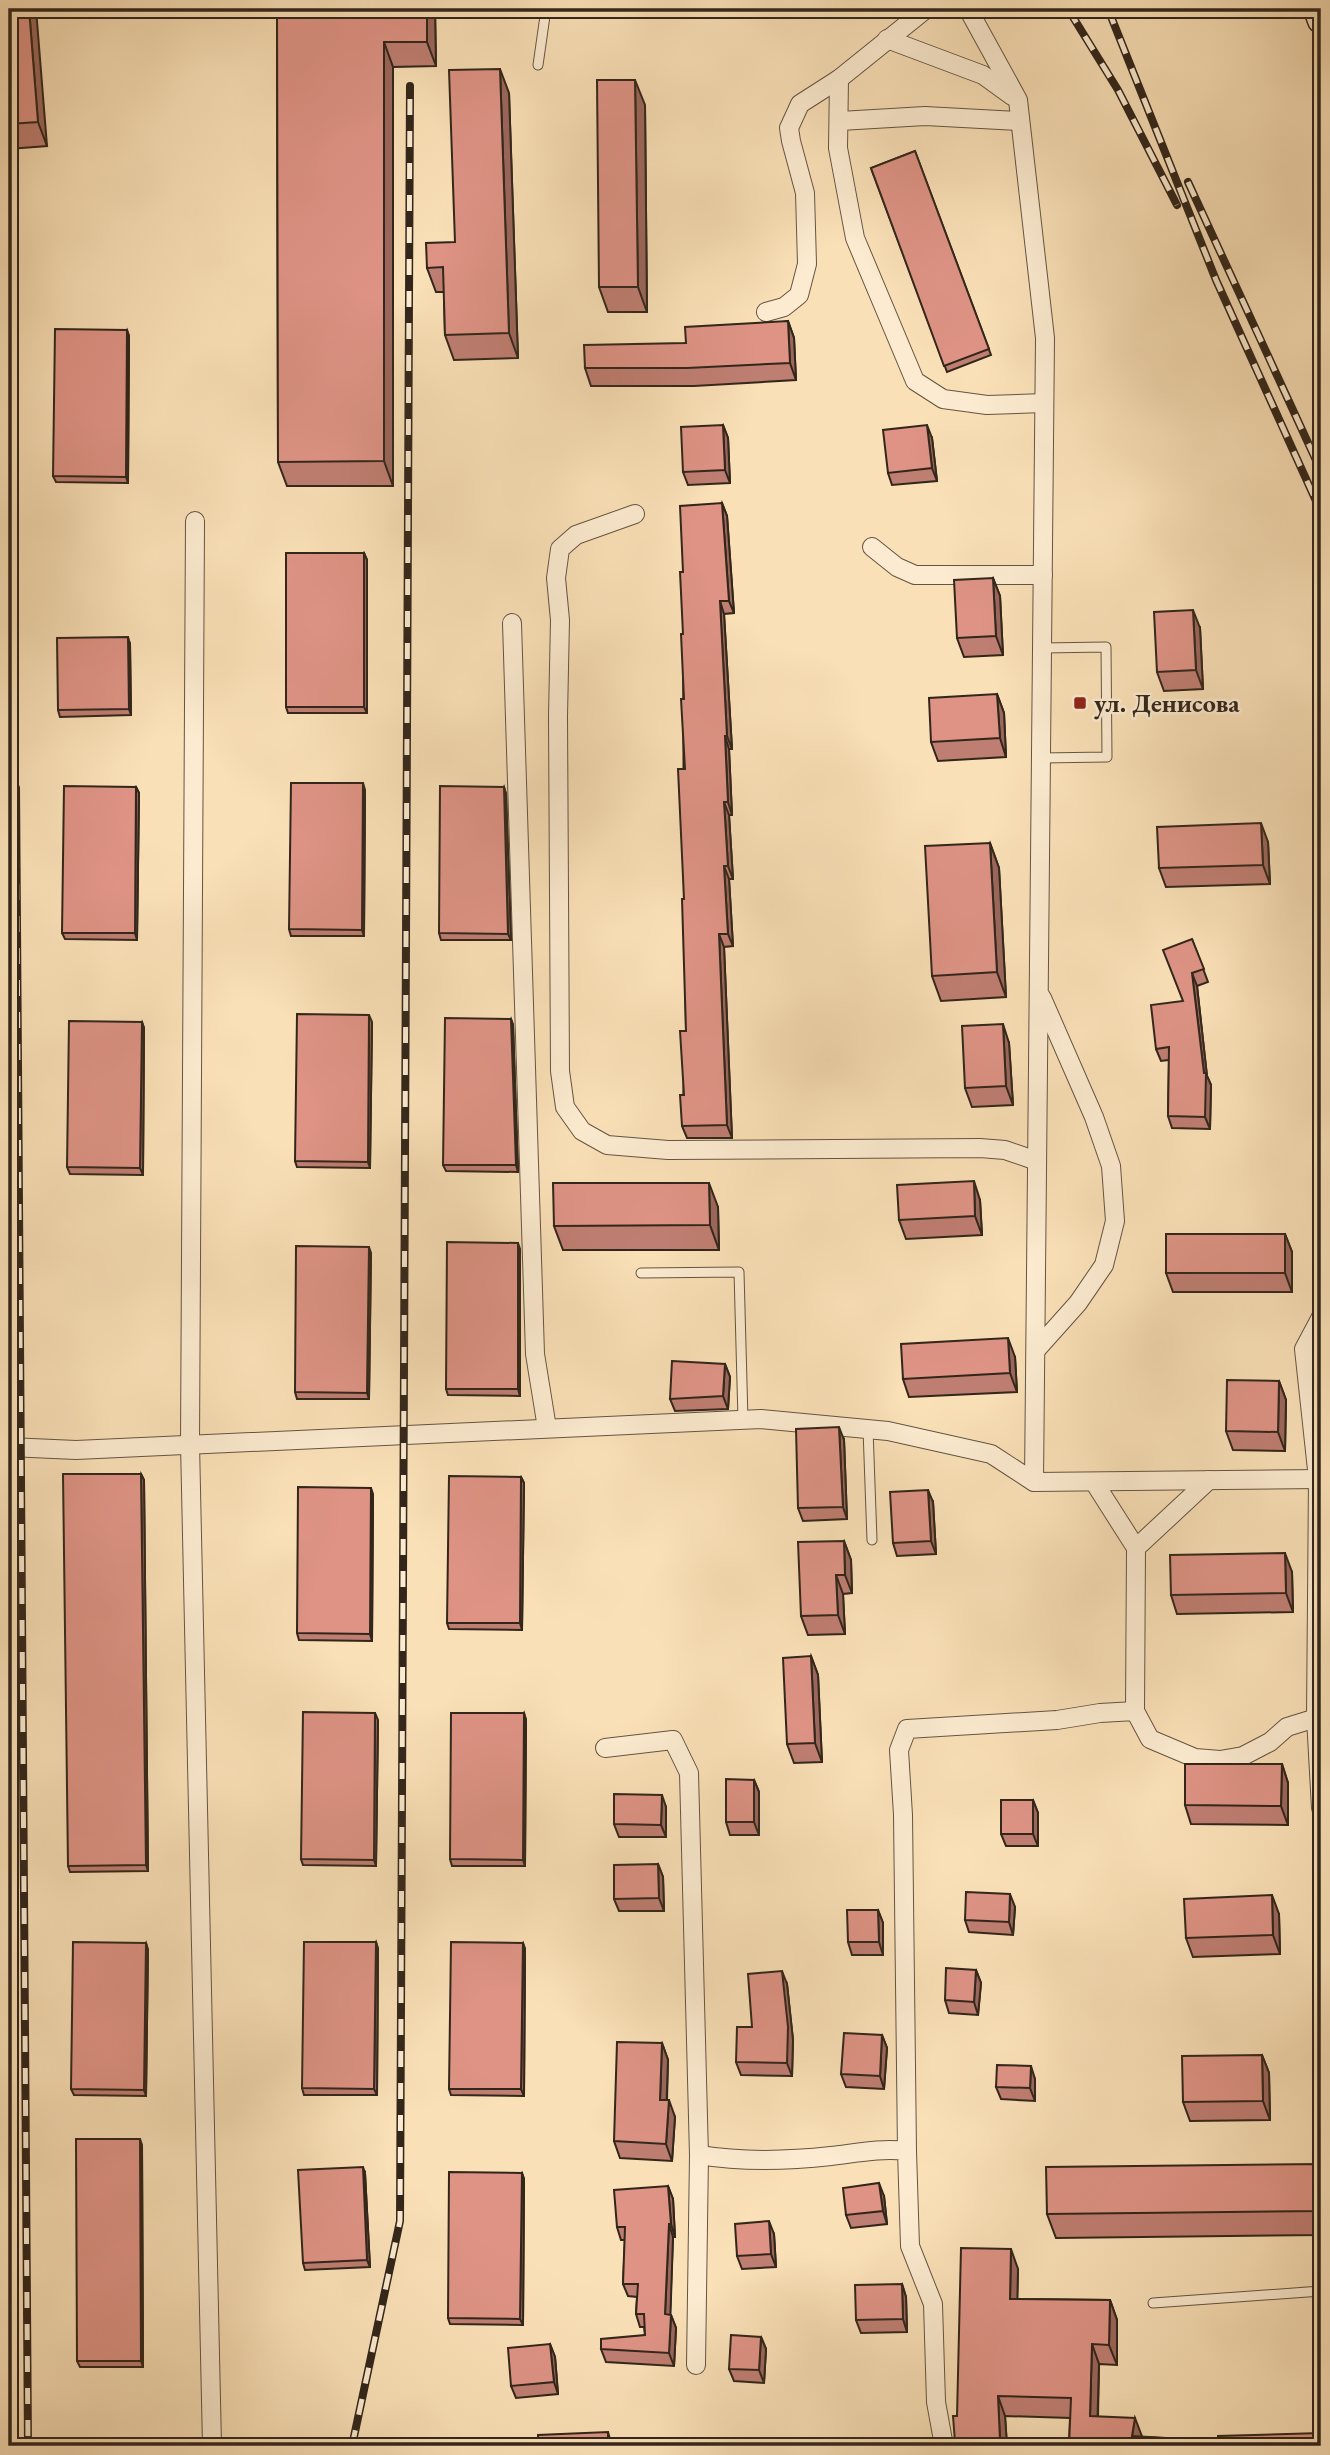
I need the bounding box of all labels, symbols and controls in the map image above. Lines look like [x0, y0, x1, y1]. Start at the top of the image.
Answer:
place label: ул. Денисова [1094, 686, 1240, 720]
marker: ул. Денисова [1072, 695, 1088, 711]

